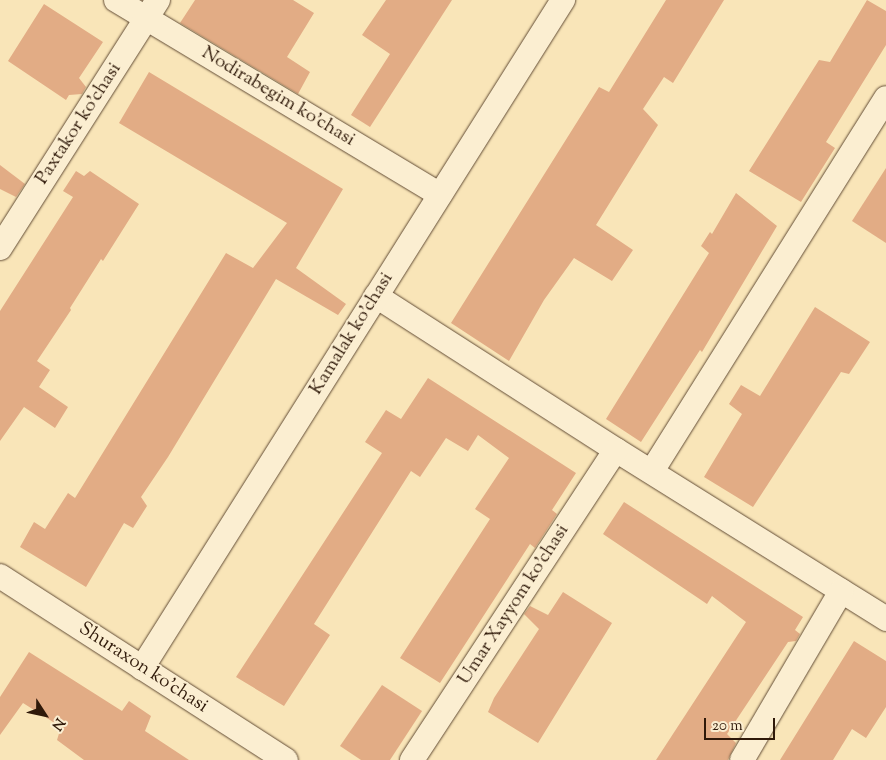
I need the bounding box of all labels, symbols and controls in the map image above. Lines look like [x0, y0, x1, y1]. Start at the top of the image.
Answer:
street label: Nodirabegim ko'chasi [197, 42, 359, 152]
street label: Paxtakor ko'chasi [31, 59, 127, 189]
street label: Kamalak ko'chasi [305, 269, 399, 399]
street label: Umar Xayyom ko'chasi [454, 520, 574, 690]
street label: Shuraxon ko'chasi [74, 618, 212, 718]
north arrow [20, 690, 70, 740]
scale bar [706, 708, 777, 740]
text: N [46, 713, 69, 734]
text: 20 m [712, 716, 743, 737]

